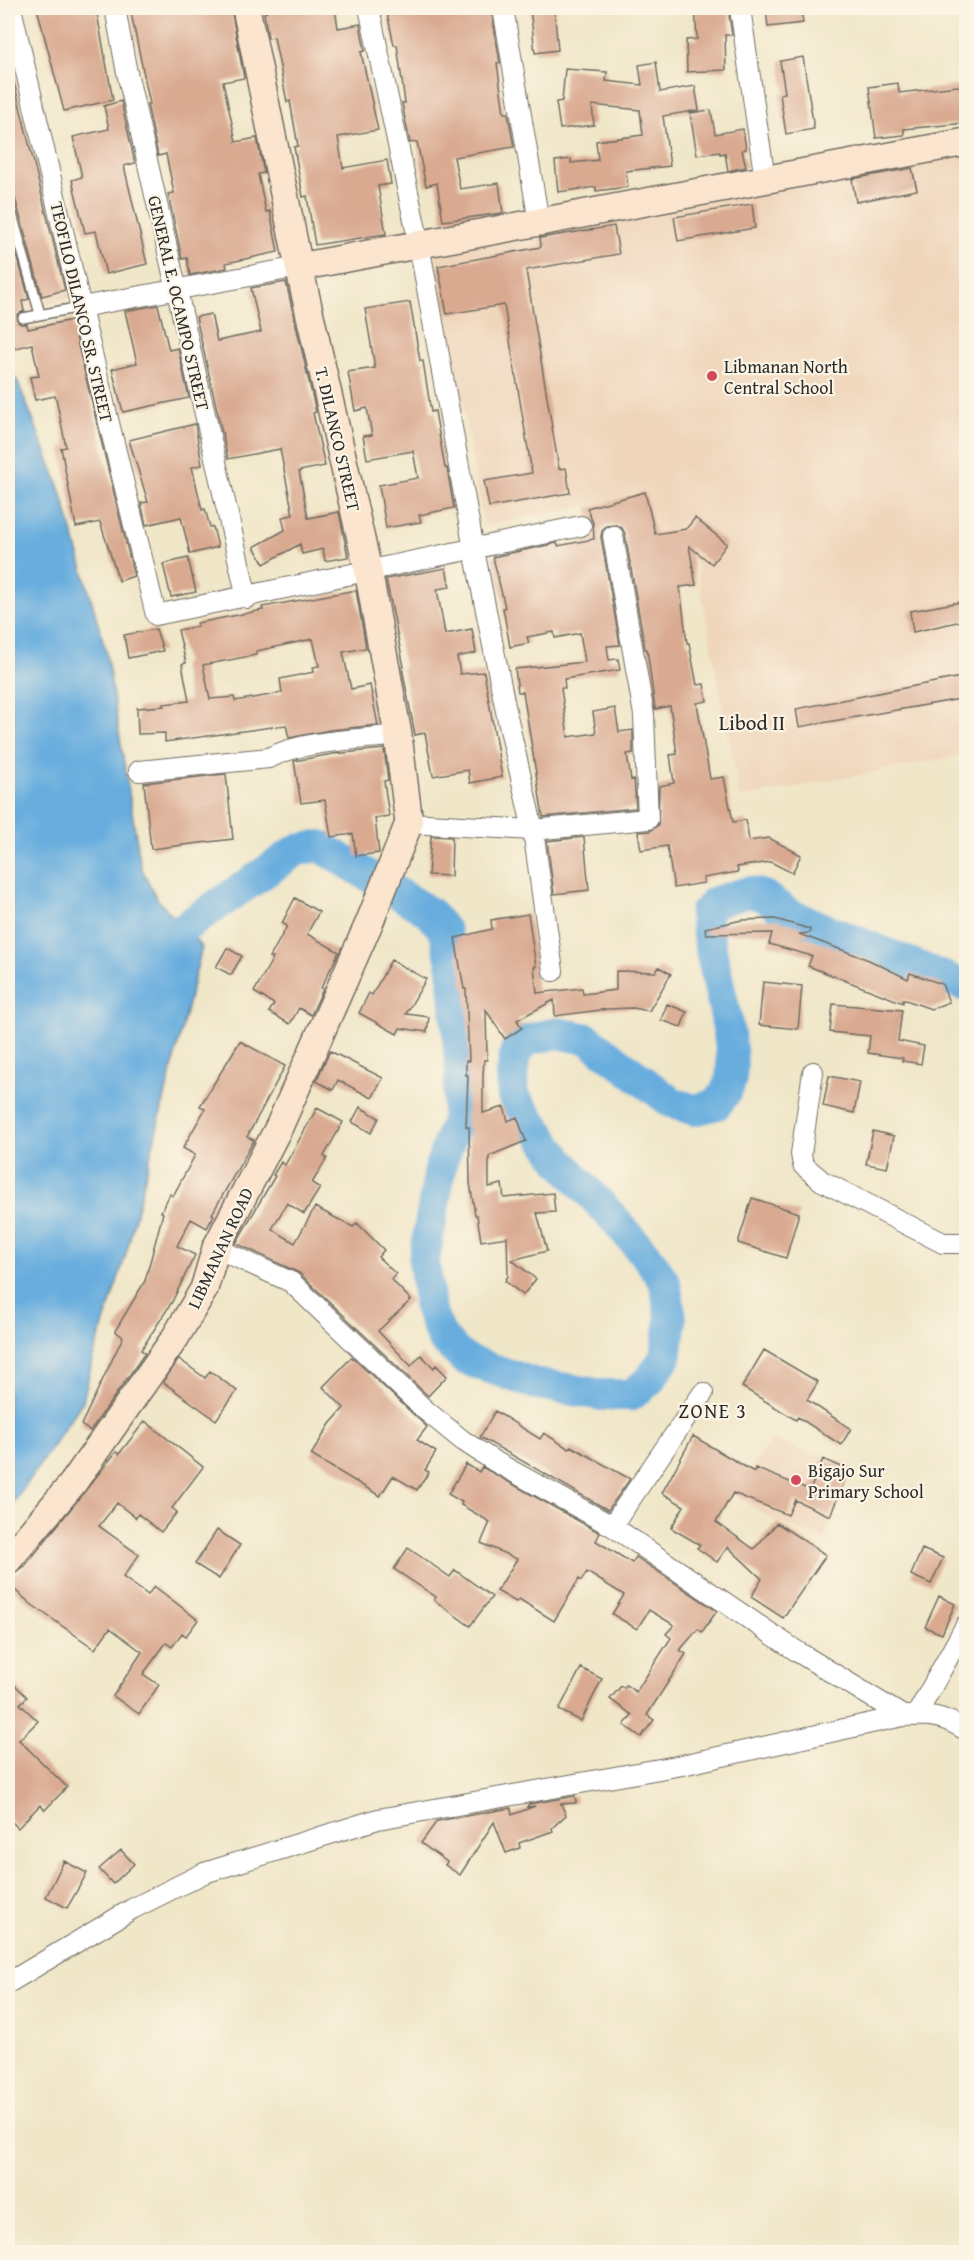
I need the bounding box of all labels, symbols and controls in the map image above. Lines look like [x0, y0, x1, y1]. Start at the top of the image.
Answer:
street label: GENERAL E. OCAMPO STREET [141, 193, 217, 413]
street label: TEOFILO DILANCO SR. STREET [43, 199, 121, 425]
place label: Libmanan North Central School [724, 353, 848, 401]
street label: T. DILANCO STREET [308, 364, 368, 514]
marker: Libmanan North Central School [705, 369, 719, 383]
district label: Libod Ⅱ [719, 707, 785, 738]
street label: LIBMANAN ROAD [180, 1183, 260, 1313]
district label: ZONE 3 [679, 1396, 747, 1425]
place label: Bigajo Sur Primary School [808, 1457, 924, 1505]
marker: Bigajo Sur Primary School [789, 1473, 803, 1487]

